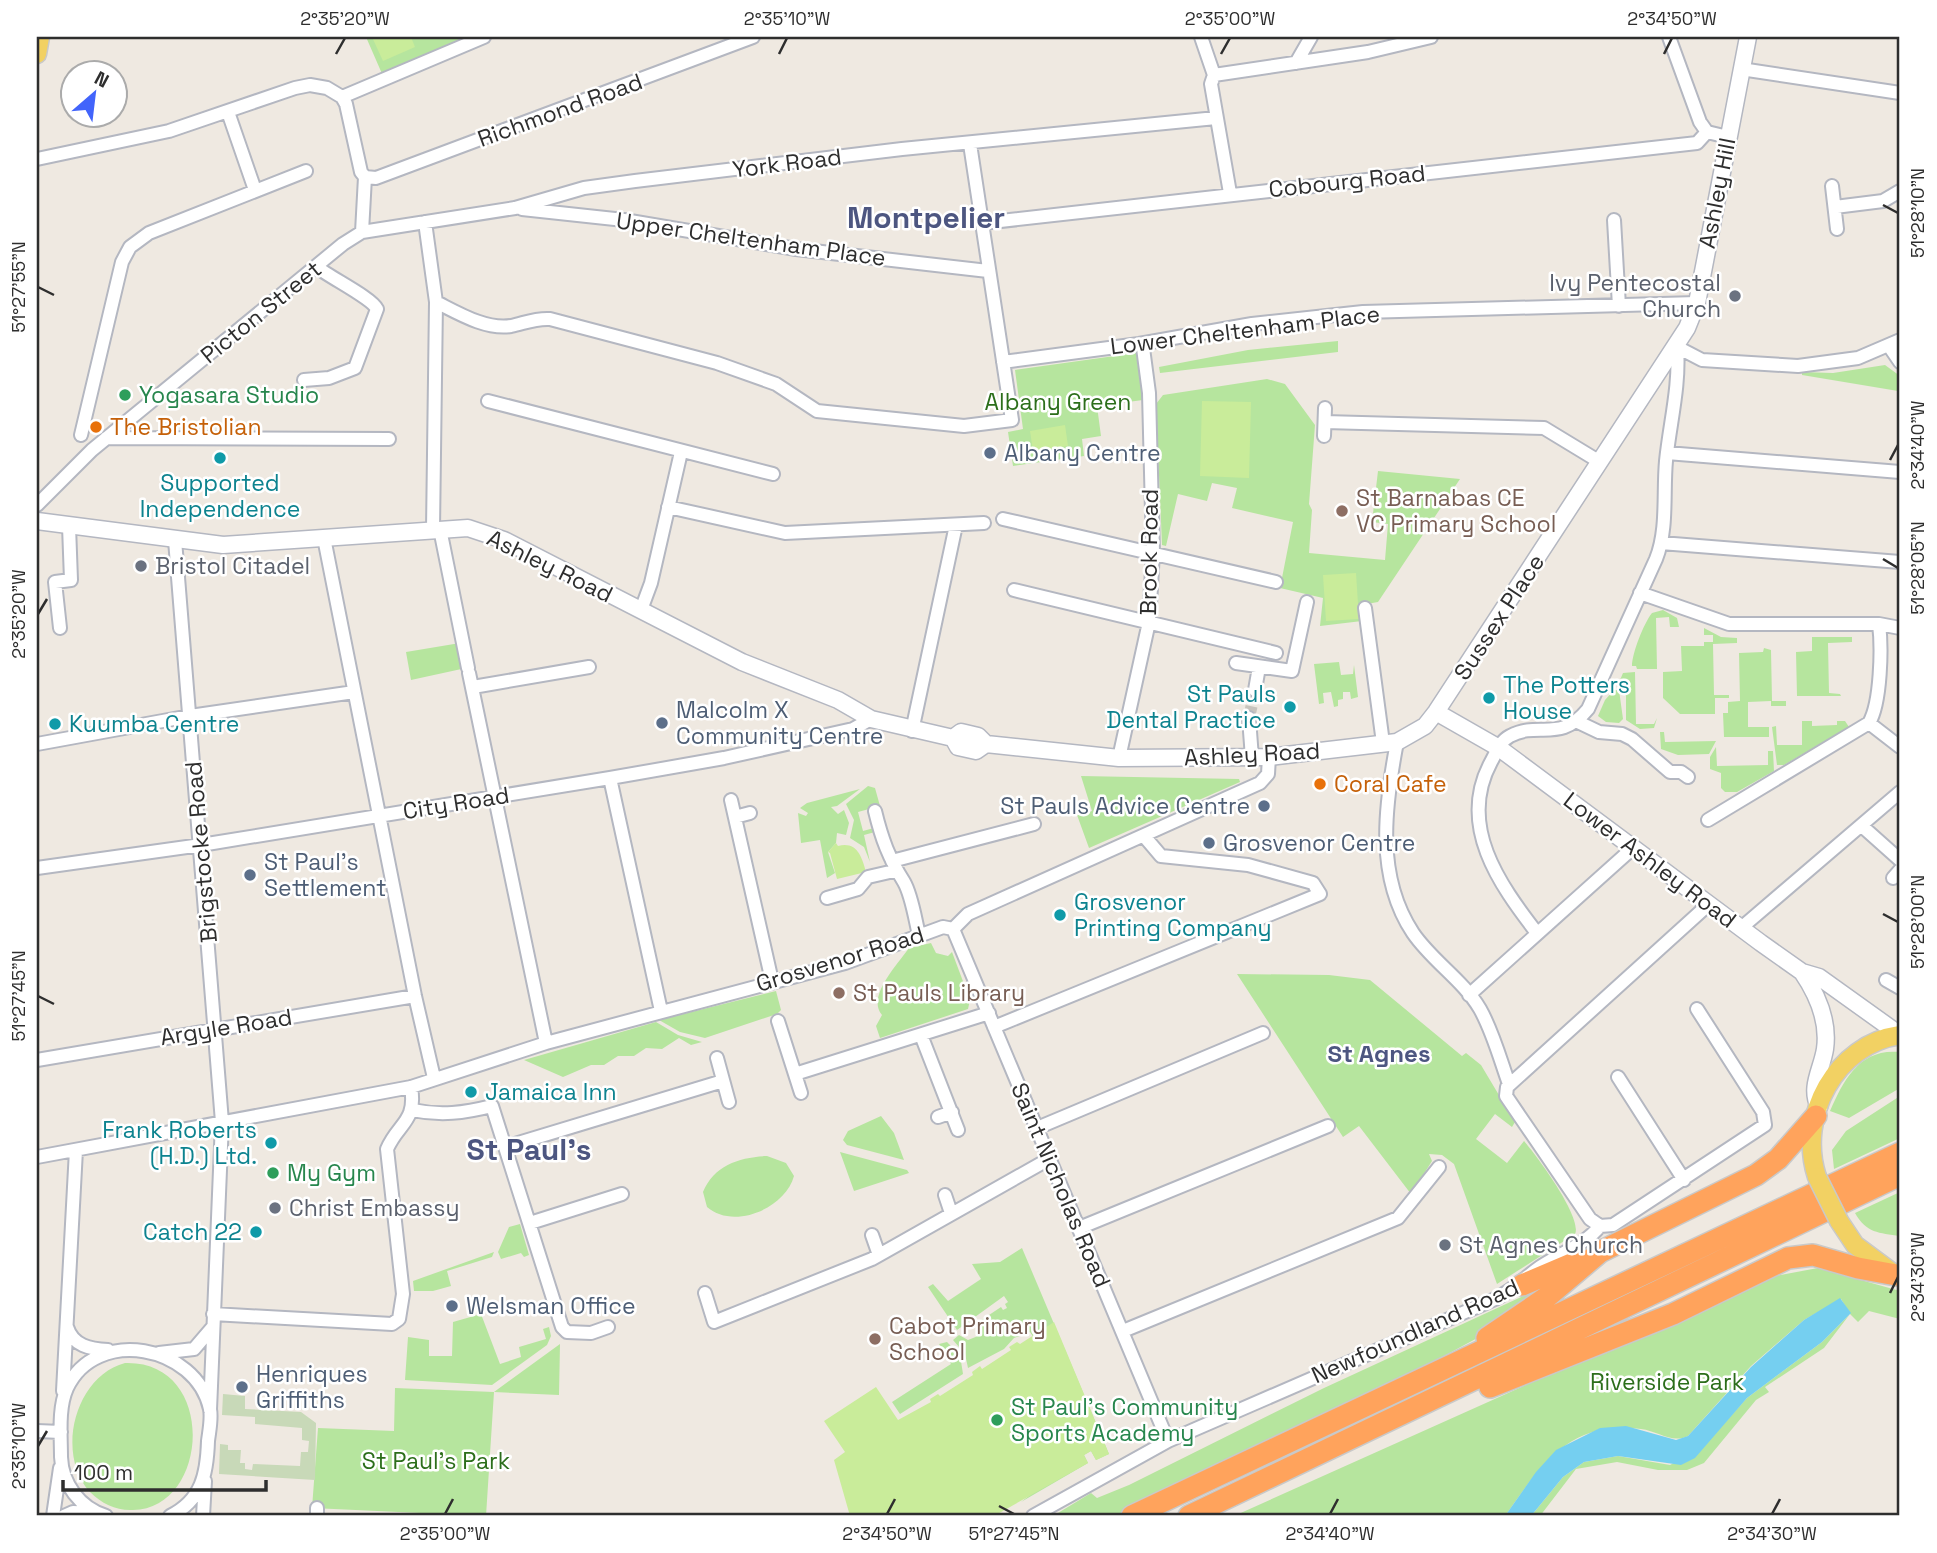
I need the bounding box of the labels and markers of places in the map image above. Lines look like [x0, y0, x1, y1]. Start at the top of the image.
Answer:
place label: Ivy Pentecostal Church [1549, 268, 1721, 324]
marker: Ivy Pentecostal Church [1727, 288, 1743, 304]
place label: Yogasara Studio [139, 380, 319, 410]
marker: Yogasara Studio [117, 387, 133, 403]
place label: The Bristolian [110, 412, 262, 442]
marker: The Bristolian [88, 419, 104, 435]
place label: Albany Centre [1004, 438, 1161, 468]
marker: Albany Centre [982, 445, 998, 461]
marker: Supported Independence [212, 450, 228, 466]
place label: Supported Independence [140, 468, 300, 524]
place label: St Barnabas CE VC Primary School [1356, 483, 1556, 539]
marker: St Barnabas CE VC Primary School [1334, 503, 1350, 519]
place label: Bristol Citadel [155, 551, 310, 581]
marker: Bristol Citadel [133, 558, 149, 574]
place label: The Potters House [1503, 670, 1630, 726]
place label: St Pauls Dental Practice [1106, 679, 1276, 735]
marker: The Potters House [1481, 690, 1497, 706]
place label: Malcolm X Community Centre [676, 695, 883, 751]
marker: St Pauls Dental Practice [1282, 699, 1298, 715]
place label: Kuumba Centre [69, 709, 239, 739]
marker: Malcolm X Community Centre [654, 715, 670, 731]
marker: Kuumba Centre [47, 716, 63, 732]
place label: Coral Cafe [1334, 769, 1447, 799]
marker: Coral Cafe [1312, 776, 1328, 792]
place label: St Pauls Advice Centre [1000, 791, 1250, 821]
marker: St Pauls Advice Centre [1256, 798, 1272, 814]
place label: Grosvenor Centre [1223, 828, 1415, 858]
marker: Grosvenor Centre [1201, 835, 1217, 851]
place label: St Paul's Settlement [264, 847, 387, 903]
marker: St Paul's Settlement [242, 867, 258, 883]
place label: Grosvenor Printing Company [1074, 887, 1272, 943]
marker: Grosvenor Printing Company [1052, 907, 1068, 923]
place label: St Pauls Library [853, 978, 1025, 1008]
marker: St Pauls Library [831, 985, 847, 1001]
place label: Jamaica Inn [485, 1077, 617, 1107]
marker: Jamaica Inn [463, 1084, 479, 1100]
place label: Frank Roberts (H.D.) Ltd. [102, 1115, 257, 1171]
marker: Frank Roberts (H.D.) Ltd. [263, 1135, 279, 1151]
place label: My Gym [287, 1158, 376, 1188]
marker: My Gym [265, 1165, 281, 1181]
place label: Christ Embassy [289, 1193, 460, 1223]
marker: Christ Embassy [267, 1200, 283, 1216]
place label: Catch 22 [143, 1217, 242, 1247]
marker: Catch 22 [248, 1224, 264, 1240]
place label: St Agnes Church [1459, 1230, 1643, 1260]
marker: St Agnes Church [1437, 1237, 1453, 1253]
place label: Welsman Office [466, 1291, 636, 1321]
marker: Welsman Office [444, 1298, 460, 1314]
place label: Cabot Primary School [889, 1311, 1046, 1367]
marker: Cabot Primary School [867, 1331, 883, 1347]
place label: Henriques Griffiths [256, 1359, 368, 1415]
marker: Henriques Griffiths [234, 1379, 250, 1395]
place label: St Paul's Community Sports Academy [1011, 1392, 1238, 1448]
marker: St Paul's Community Sports Academy [989, 1412, 1005, 1428]

